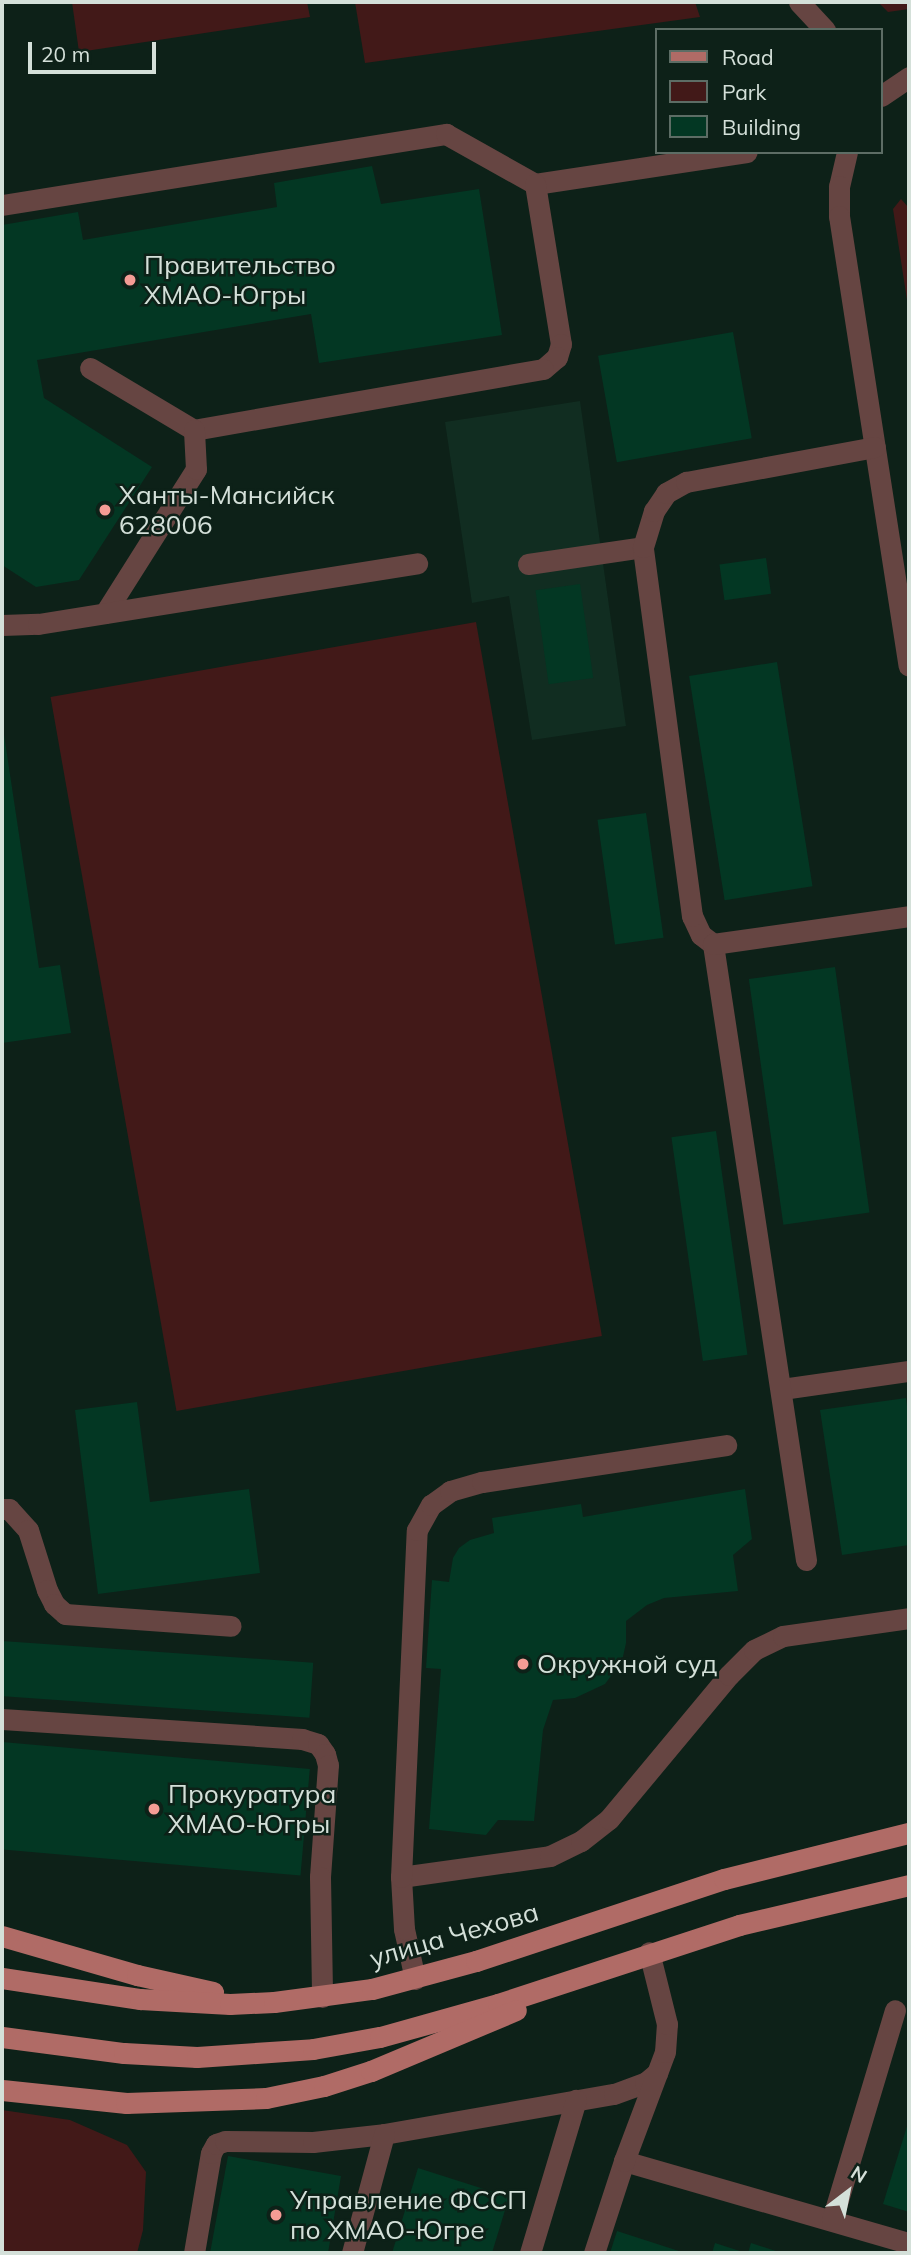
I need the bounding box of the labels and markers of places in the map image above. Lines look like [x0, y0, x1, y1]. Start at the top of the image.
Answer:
place label: Правительство ХМАО-Югры [144, 249, 336, 310]
marker: Правительство ХМАО-Югры [122, 272, 138, 288]
place label: Ханты-Мансийск 628006 [119, 479, 335, 540]
marker: Ханты-Мансийск 628006 [97, 502, 113, 518]
place label: Окружной суд [537, 1648, 717, 1680]
marker: Окружной суд [515, 1656, 531, 1672]
place label: Прокуратура ХМАО-Югры [168, 1778, 336, 1840]
marker: Прокуратура ХМАО-Югры [146, 1801, 162, 1817]
place label: Управление ФССП по ХМАО-Югре [290, 2184, 527, 2246]
marker: Управление ФССП по ХМАО-Югре [268, 2207, 284, 2223]

